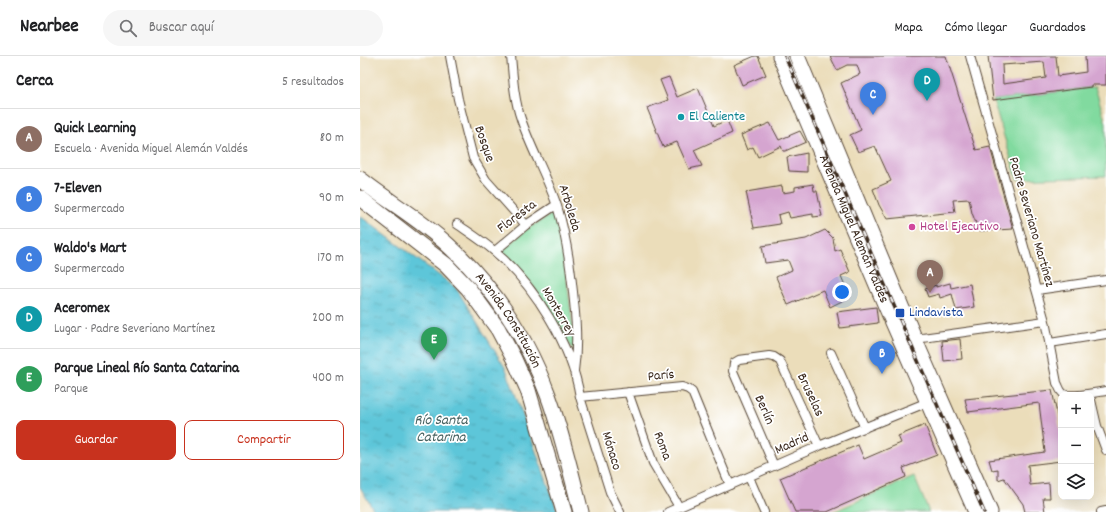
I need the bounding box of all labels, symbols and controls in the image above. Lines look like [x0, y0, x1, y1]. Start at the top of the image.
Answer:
search box [103, 10, 383, 46]
text: Nearbee [20, 14, 79, 41]
icon: search [117, 17, 139, 39]
text: Buscar aquí [149, 17, 214, 39]
text: Mapa [895, 18, 922, 38]
text: Cómo llegar [944, 18, 1007, 38]
text: Guardados [1029, 18, 1086, 38]
pin: D [914, 68, 940, 101]
text: Cerca [16, 70, 53, 94]
text: 5 resultados [282, 73, 344, 92]
pin: C [860, 82, 886, 115]
place label: El Caliente [689, 107, 745, 127]
marker: El Caliente [676, 112, 686, 122]
text: Quick Learning [54, 118, 136, 140]
street label: Bosque [468, 123, 500, 165]
text: A [25, 129, 33, 148]
text: 80 m [320, 129, 344, 148]
text: Escuela · Avenida Miguel Alemán Valdés [54, 140, 248, 159]
street label: Avenida Miguel Alemán Valdés [813, 152, 894, 307]
street label: Padre Severiano Martínez [1003, 155, 1059, 290]
text: 7-Eleven [54, 178, 102, 200]
street label: Arboleda [552, 182, 586, 234]
text: B [26, 189, 32, 208]
text: 90 m [319, 189, 344, 208]
street label: Floresta [493, 195, 541, 238]
text: Supermercado [54, 200, 125, 219]
place label: Hotel Ejecutivo [920, 217, 999, 237]
marker: Hotel Ejecutivo [907, 222, 917, 232]
text: Waldo's Mart [54, 238, 127, 260]
text: C [26, 249, 32, 268]
text: 170 m [317, 249, 344, 268]
text: Supermercado [54, 260, 125, 279]
pin: A [917, 260, 943, 293]
street label: Avenida Constitución [470, 268, 546, 372]
your location [832, 282, 852, 302]
street label: Monterrey [536, 283, 580, 341]
text: Aceromex [54, 298, 110, 320]
place label: Lindavista [909, 303, 963, 323]
marker: Lindavista [894, 307, 906, 319]
text: D [26, 309, 32, 328]
text: 200 m [312, 309, 344, 328]
text: Lugar · Padre Severiano Martínez [54, 320, 215, 339]
pin: E [421, 327, 447, 360]
pin: B [869, 341, 895, 374]
text: Parque Lineal Río Santa Catarina [54, 358, 239, 380]
street label: París [647, 365, 675, 387]
text: E [26, 369, 32, 388]
text: 400 m [313, 369, 344, 388]
street label: Bruselas [791, 370, 829, 420]
text: Parque [54, 380, 88, 399]
street label: Berlín [749, 392, 779, 428]
map controls [1058, 392, 1094, 500]
button: + [1058, 392, 1094, 428]
water label: Río Santa Catarina [414, 410, 469, 449]
button: Guardar [16, 420, 176, 460]
button: Compartir [184, 420, 344, 460]
street label: Madrid [772, 428, 812, 460]
button: − [1058, 428, 1094, 464]
street label: Mónaco [596, 429, 626, 473]
street label: Roma [647, 429, 677, 464]
button: layers [1058, 464, 1094, 500]

